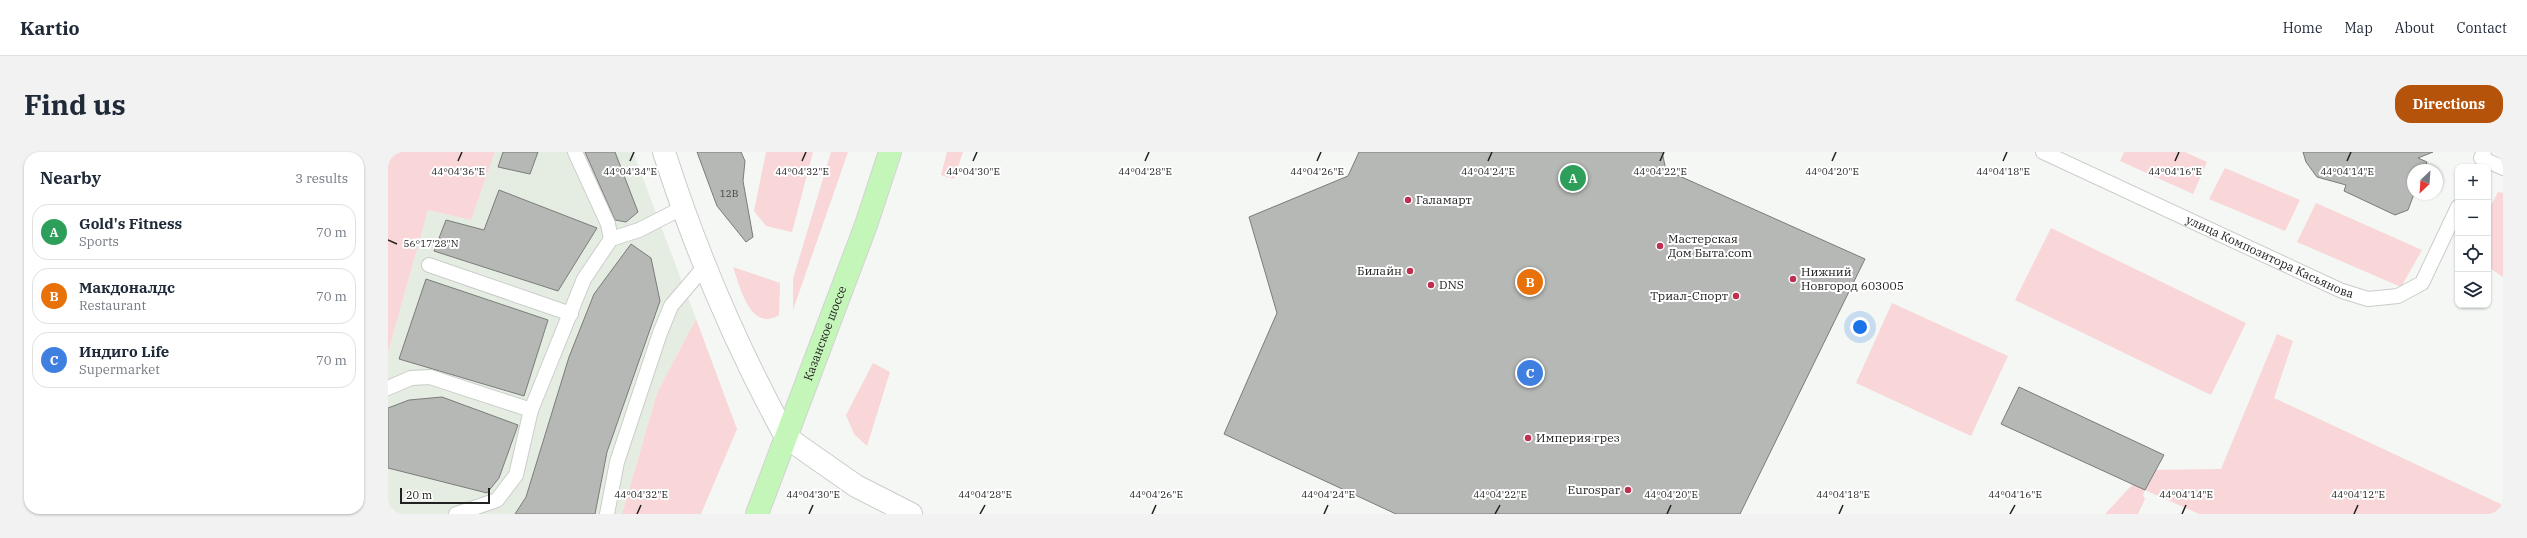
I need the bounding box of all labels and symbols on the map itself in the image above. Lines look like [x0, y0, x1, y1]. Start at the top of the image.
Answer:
pin: A [1560, 163, 1586, 193]
north arrow [2407, 164, 2443, 200]
text: 44°04'36"E [431, 165, 485, 178]
text: 44°04'34"E [603, 165, 657, 178]
text: 44°04'32"E [775, 165, 829, 178]
text: 44°04'30"E [946, 165, 1000, 178]
text: 44°04'28"E [1118, 165, 1172, 178]
text: 44°04'26"E [1290, 165, 1344, 178]
text: 44°04'24"E [1461, 165, 1515, 178]
text: 44°04'22"E [1633, 165, 1687, 178]
text: 44°04'20"E [1805, 165, 1859, 178]
text: 44°04'18"E [1976, 165, 2030, 178]
text: 44°04'16"E [2148, 165, 2202, 178]
text: 44°04'14"E [2320, 165, 2374, 178]
house number: 12В [720, 187, 739, 200]
place label: Галамарт [1416, 192, 1472, 207]
marker: Галамарт [1403, 195, 1413, 205]
street label: улица Композитора Касьянова [2184, 212, 2356, 301]
place label: Мастерская Дом Быта.com [1668, 231, 1753, 260]
text: 56°17'28"N [404, 237, 459, 250]
marker: Мастерская Дом Быта.com [1655, 241, 1665, 251]
place label: Билайн [1357, 263, 1402, 278]
place label: Нижний Новгород 603005 [1801, 264, 1904, 293]
marker: Билайн [1405, 266, 1415, 276]
pin: B [1517, 267, 1543, 297]
marker: Нижний Новгород 603005 [1788, 274, 1798, 284]
place label: DNS [1439, 277, 1464, 292]
marker: DNS [1426, 280, 1436, 290]
street label: Казанское шоссе [800, 284, 849, 383]
place label: Триал-Спорт [1650, 288, 1728, 303]
marker: Триал-Спорт [1731, 291, 1741, 301]
your location [1850, 317, 1870, 337]
pin: C [1517, 358, 1543, 388]
place label: Империя грез [1536, 430, 1620, 445]
marker: Империя грез [1523, 433, 1533, 443]
place label: Eurospar [1568, 482, 1621, 497]
marker: Eurospar [1623, 485, 1633, 495]
scale bar [400, 486, 490, 505]
text: 44°04'32"E [614, 488, 668, 501]
text: 44°04'30"E [786, 488, 840, 501]
text: 44°04'28"E [958, 488, 1012, 501]
text: 44°04'26"E [1129, 488, 1183, 501]
text: 44°04'24"E [1301, 488, 1355, 501]
text: 44°04'22"E [1473, 488, 1527, 501]
text: 44°04'20"E [1644, 488, 1698, 501]
text: 44°04'18"E [1816, 488, 1870, 501]
text: 44°04'16"E [1988, 488, 2042, 501]
text: 44°04'14"E [2159, 488, 2213, 501]
text: 44°04'12"E [2331, 488, 2385, 501]

